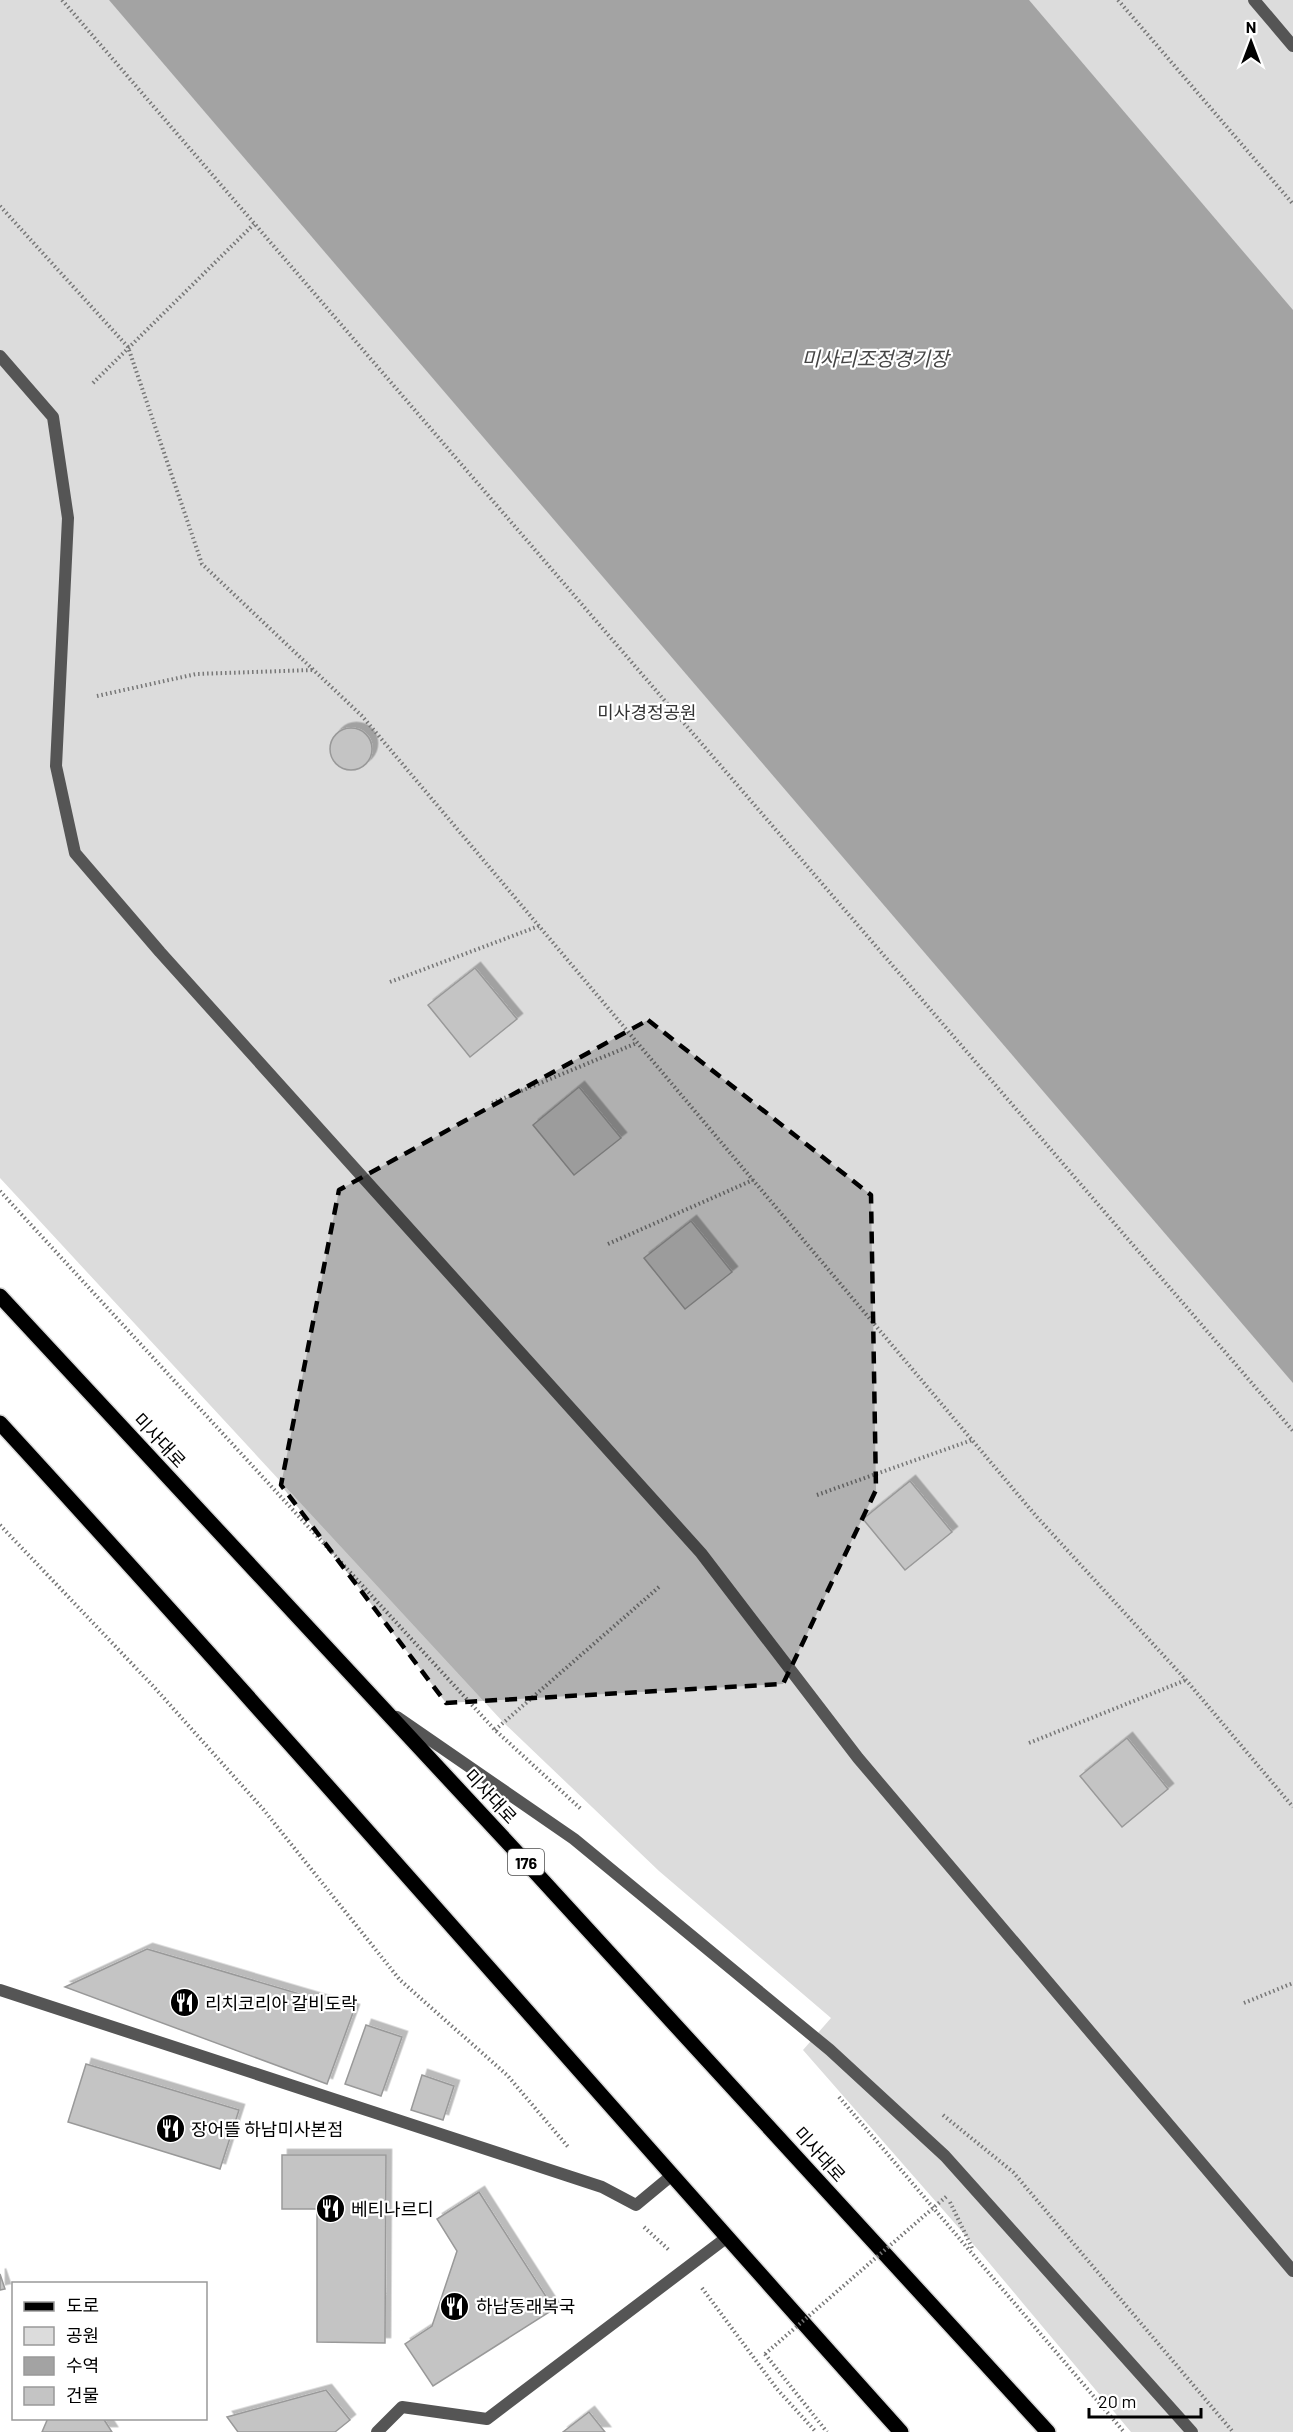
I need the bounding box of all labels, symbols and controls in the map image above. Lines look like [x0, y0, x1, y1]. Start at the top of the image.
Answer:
north arrow [1221, 12, 1281, 72]
text: N [1246, 17, 1256, 36]
water label: 미사리조정경기장 [801, 346, 951, 370]
park label: 미사경정공원 [597, 701, 697, 723]
street label: 미사대로 [129, 1408, 191, 1472]
street label: 미사대로 [460, 1764, 522, 1828]
road number: 176 [508, 1849, 544, 1875]
restaurant icon: 리치코리아 갈비도락 [168, 1987, 200, 2019]
place label: 리치코리아 갈비도락 [205, 1992, 358, 2014]
restaurant icon: 장어뜰 하남미사본점 [154, 2113, 186, 2145]
place label: 장어뜰 하남미사본점 [191, 2118, 344, 2140]
street label: 미사대로 [790, 2122, 850, 2186]
restaurant icon: 베티나르디 [314, 2193, 346, 2225]
place label: 베티나르디 [351, 2198, 434, 2220]
legend [12, 2282, 207, 2420]
restaurant icon: 하남동래복국 [439, 2290, 471, 2322]
text: 도로 [66, 2294, 99, 2316]
place label: 하남동래복국 [476, 2295, 575, 2317]
text: 공원 [66, 2324, 99, 2346]
text: 수역 [66, 2354, 99, 2376]
scale bar [1089, 2381, 1202, 2419]
text: 건물 [66, 2384, 99, 2406]
text: 20 m [1098, 2390, 1136, 2412]

